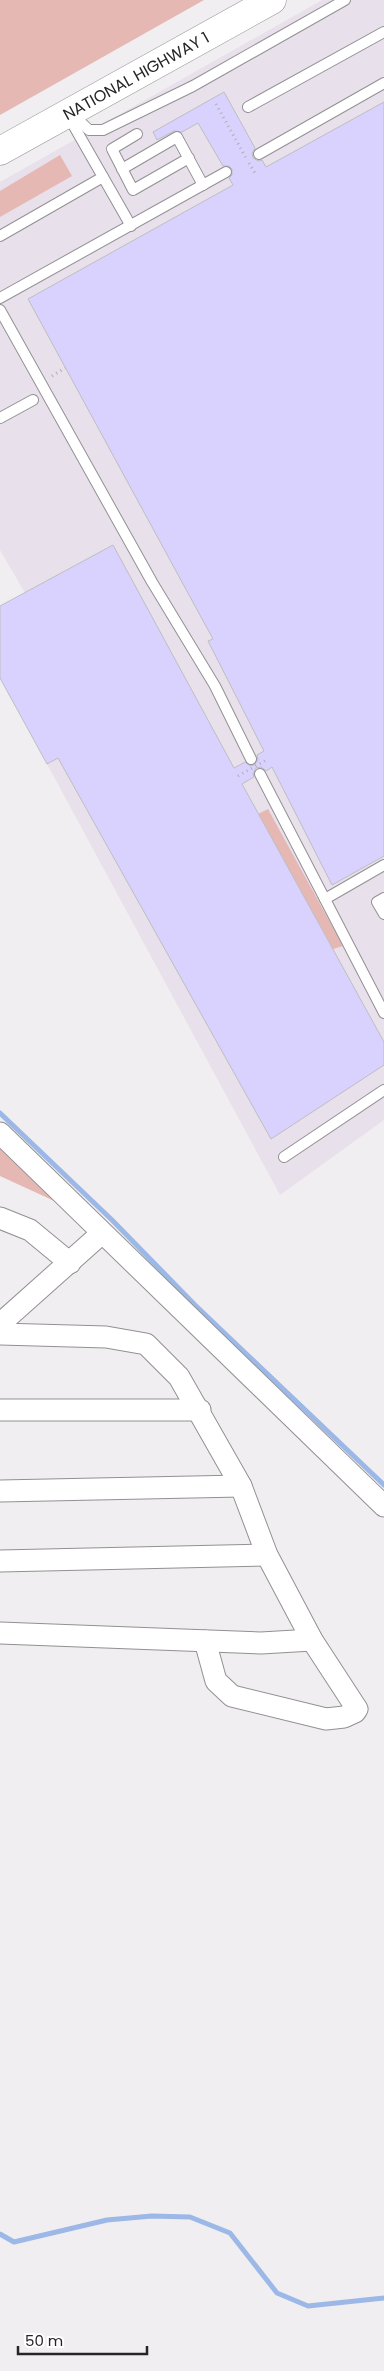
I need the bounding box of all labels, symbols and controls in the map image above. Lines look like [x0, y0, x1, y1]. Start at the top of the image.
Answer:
street label: NATIONAL HIGHWAY 1 [59, 26, 213, 126]
scale bar [18, 2324, 146, 2356]
text: 50 m [25, 2330, 63, 2351]

